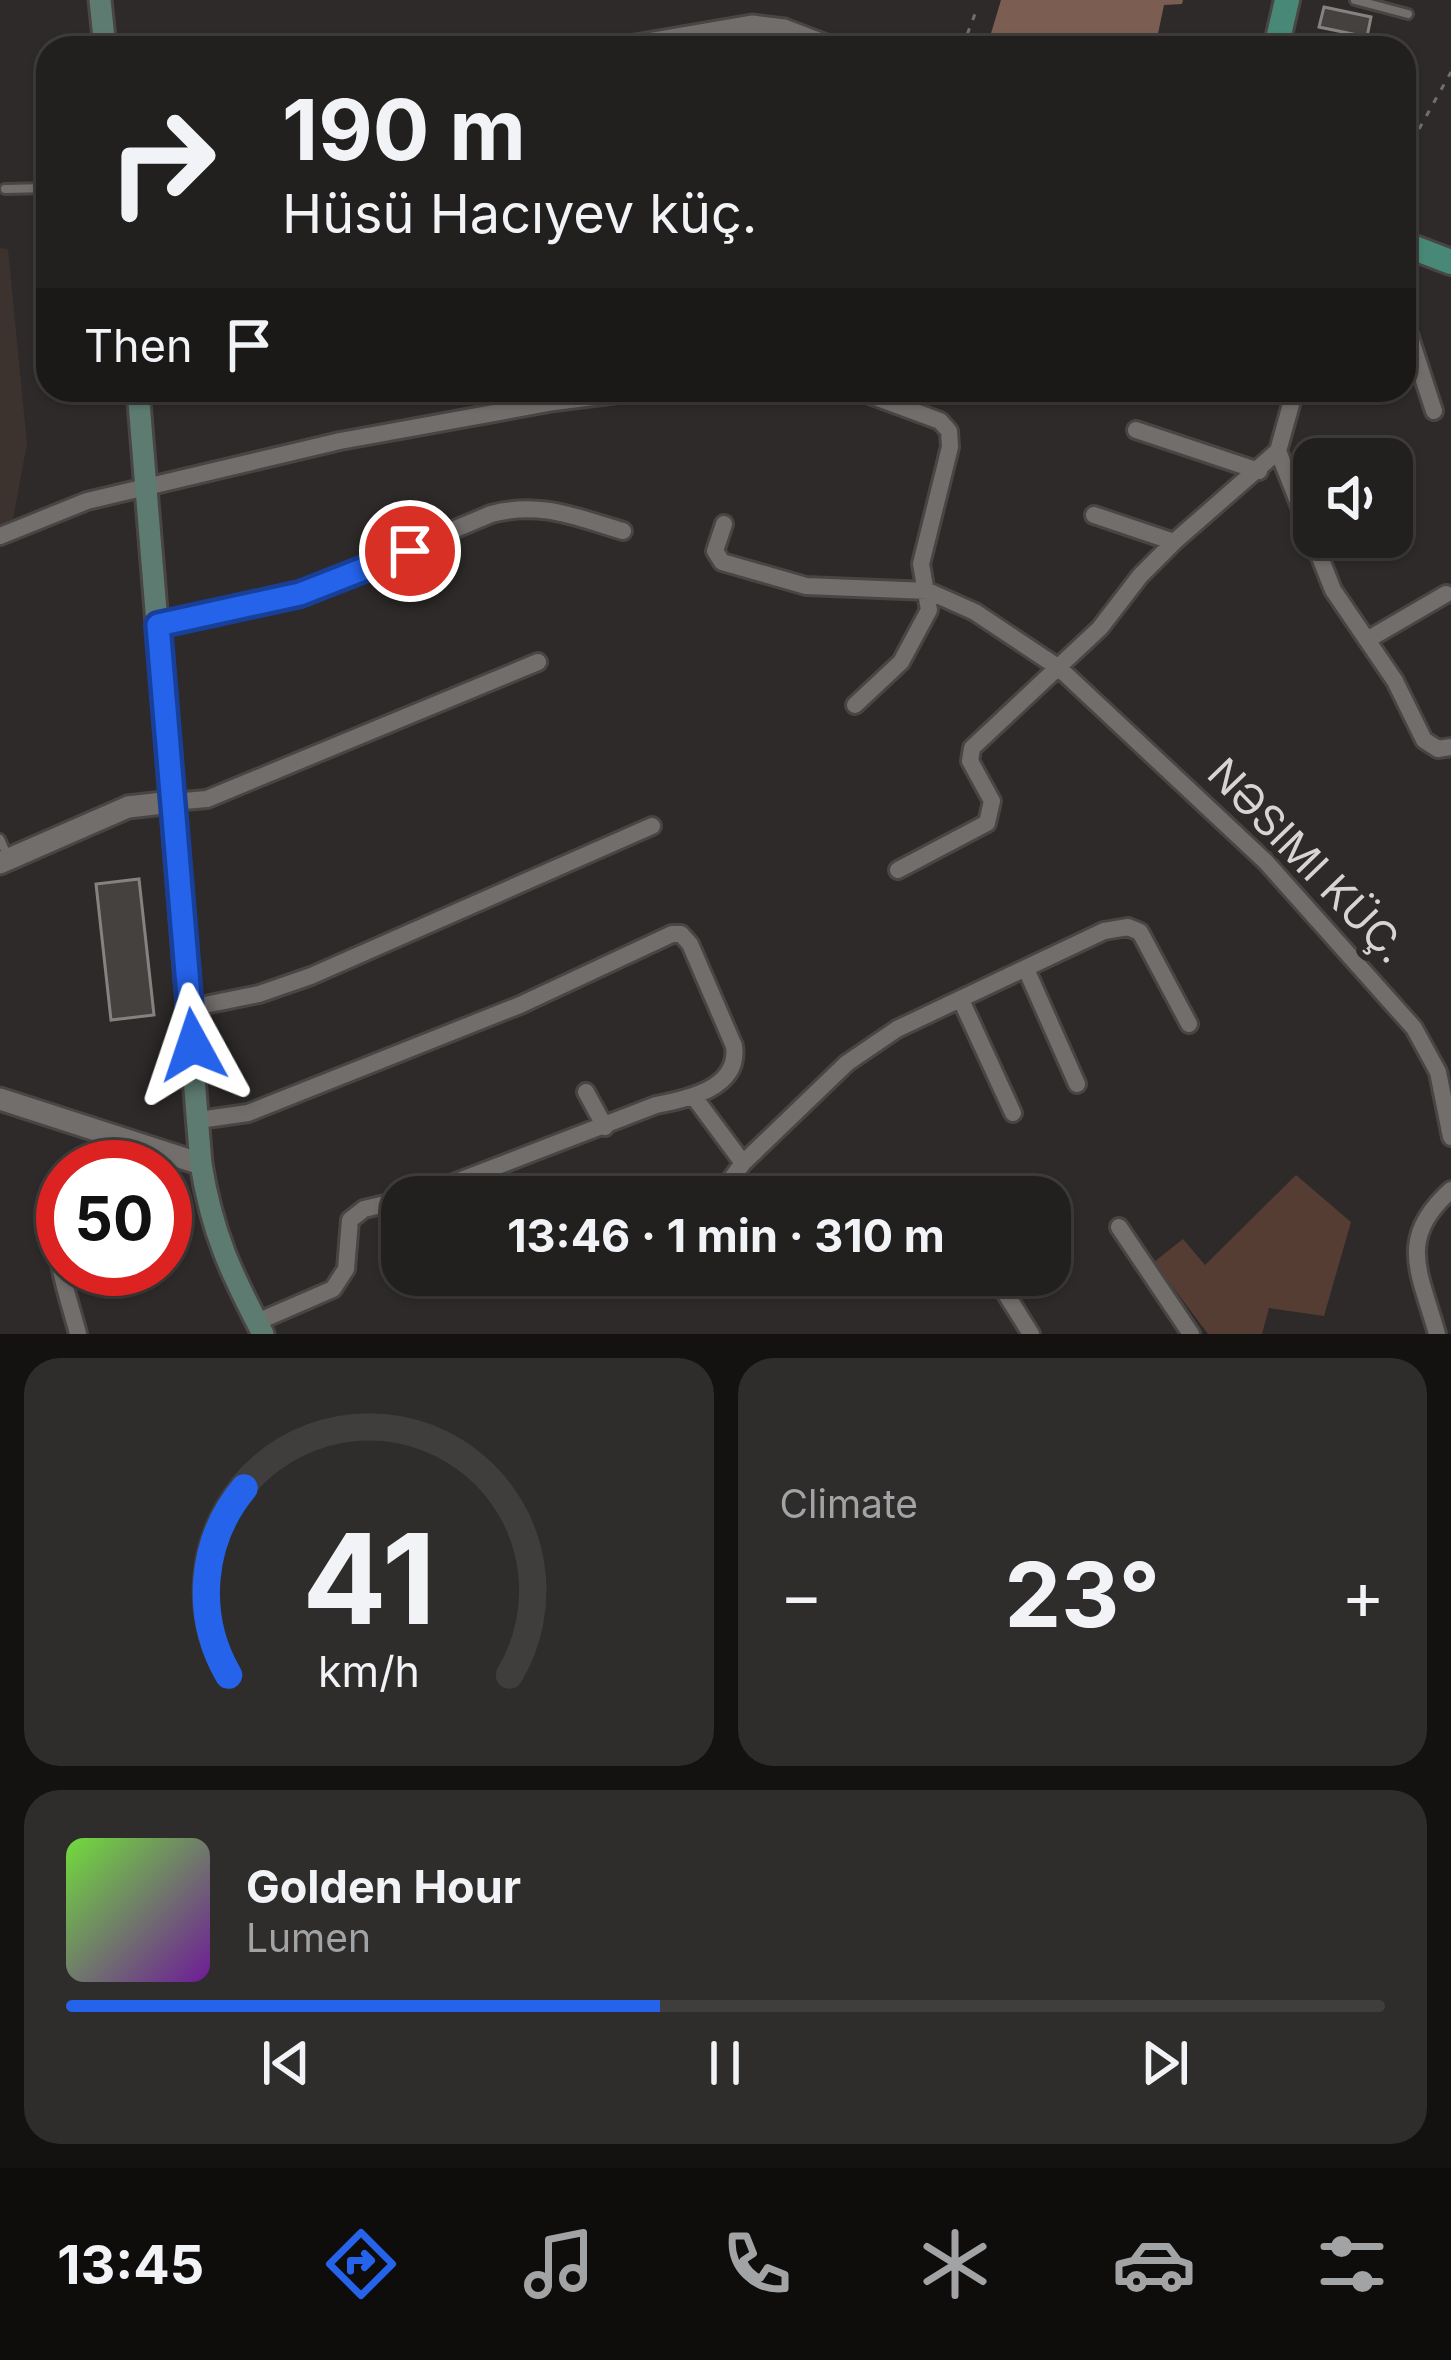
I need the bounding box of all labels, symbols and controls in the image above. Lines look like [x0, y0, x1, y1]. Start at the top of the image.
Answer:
text: 190 m [282, 79, 526, 180]
icon: right [84, 84, 240, 240]
text: Hüsü Hacıyev küç. [282, 181, 757, 246]
icon: arrive [216, 312, 282, 378]
text: Then [84, 318, 192, 373]
map controls [1293, 438, 1413, 558]
button: sound [1293, 438, 1413, 558]
pin [359, 500, 461, 602]
icon: arrive [377, 518, 443, 584]
street label: NƏSIMI KÜÇ. [1198, 747, 1418, 973]
position arrow [130, 982, 256, 1108]
speed limit sign: 50 [36, 1140, 192, 1296]
text: 13:46 · 1 min · 310 m [507, 1208, 945, 1263]
text: Climate [780, 1480, 918, 1527]
text: 41 [302, 1503, 435, 1654]
text: 23° [1004, 1540, 1160, 1649]
text: − [780, 1555, 823, 1635]
text: + [1341, 1555, 1385, 1635]
text: km/h [318, 1645, 420, 1697]
text: Golden Hour [246, 1859, 521, 1914]
text: Lumen [246, 1914, 371, 1961]
icon: previous [253, 2030, 319, 2096]
icon: pause [692, 2030, 758, 2096]
icon: next [1132, 2030, 1198, 2096]
icon: directions [319, 2222, 403, 2306]
icon: music [517, 2222, 601, 2306]
icon: phone [715, 2222, 799, 2306]
icon: climate [913, 2222, 997, 2306]
icon: car [1112, 2222, 1196, 2306]
icon: filters [1310, 2222, 1394, 2306]
text: 13:45 [57, 2232, 204, 2297]

